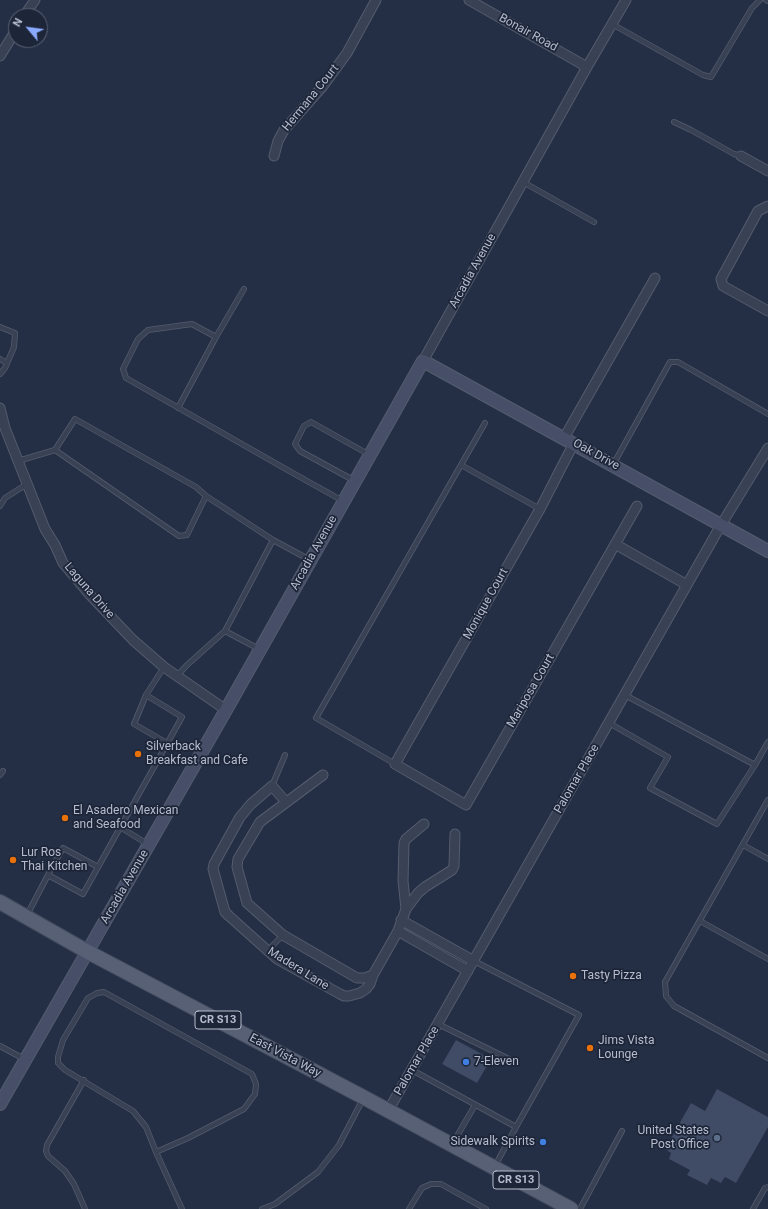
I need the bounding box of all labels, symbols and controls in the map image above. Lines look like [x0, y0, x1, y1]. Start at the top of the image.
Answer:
north arrow [8, 8, 48, 48]
street label: Bonair Road [496, 11, 560, 55]
text: N [10, 16, 26, 29]
street label: Hermana Court [280, 62, 342, 134]
street label: Arcadia Avenue [447, 231, 499, 311]
street label: Oak Drive [570, 436, 622, 474]
street label: Arcadia Avenue [288, 513, 340, 593]
street label: Laguna Drive [61, 560, 117, 622]
street label: Monique Court [461, 566, 511, 642]
street label: Mariposa Court [504, 652, 558, 730]
place label: Silverback Breakfast and Cafe [146, 740, 248, 768]
street label: Palomar Place [551, 742, 603, 816]
marker: Silverback Breakfast and Cafe [133, 749, 143, 759]
place label: El Asadero Mexican and Seafood [73, 804, 178, 832]
marker: El Asadero Mexican and Seafood [60, 813, 70, 823]
place label: Lur Ros Thai Kitchen [21, 846, 87, 874]
street label: Arcadia Avenue [98, 847, 152, 927]
marker: Lur Ros Thai Kitchen [8, 855, 18, 865]
street label: Madera Lane [265, 944, 331, 994]
place label: Tasty Pizza [581, 969, 642, 983]
marker: Tasty Pizza [568, 971, 578, 981]
road number: CR S13 [195, 1011, 241, 1029]
street label: Palomar Place [391, 1024, 443, 1098]
street label: East Vista Way [247, 1031, 323, 1081]
place label: Jims Vista Lounge [598, 1034, 654, 1062]
marker: Jims Vista Lounge [585, 1043, 595, 1053]
place label: 7-Eleven [474, 1055, 519, 1069]
marker: 7-Eleven [461, 1057, 471, 1067]
place label: United States Post Office [638, 1124, 709, 1152]
marker: United States Post Office [712, 1133, 722, 1143]
place label: Sidewalk Spirits [450, 1135, 535, 1149]
marker: Sidewalk Spirits [538, 1137, 548, 1147]
road number: CR S13 [493, 1171, 539, 1189]

